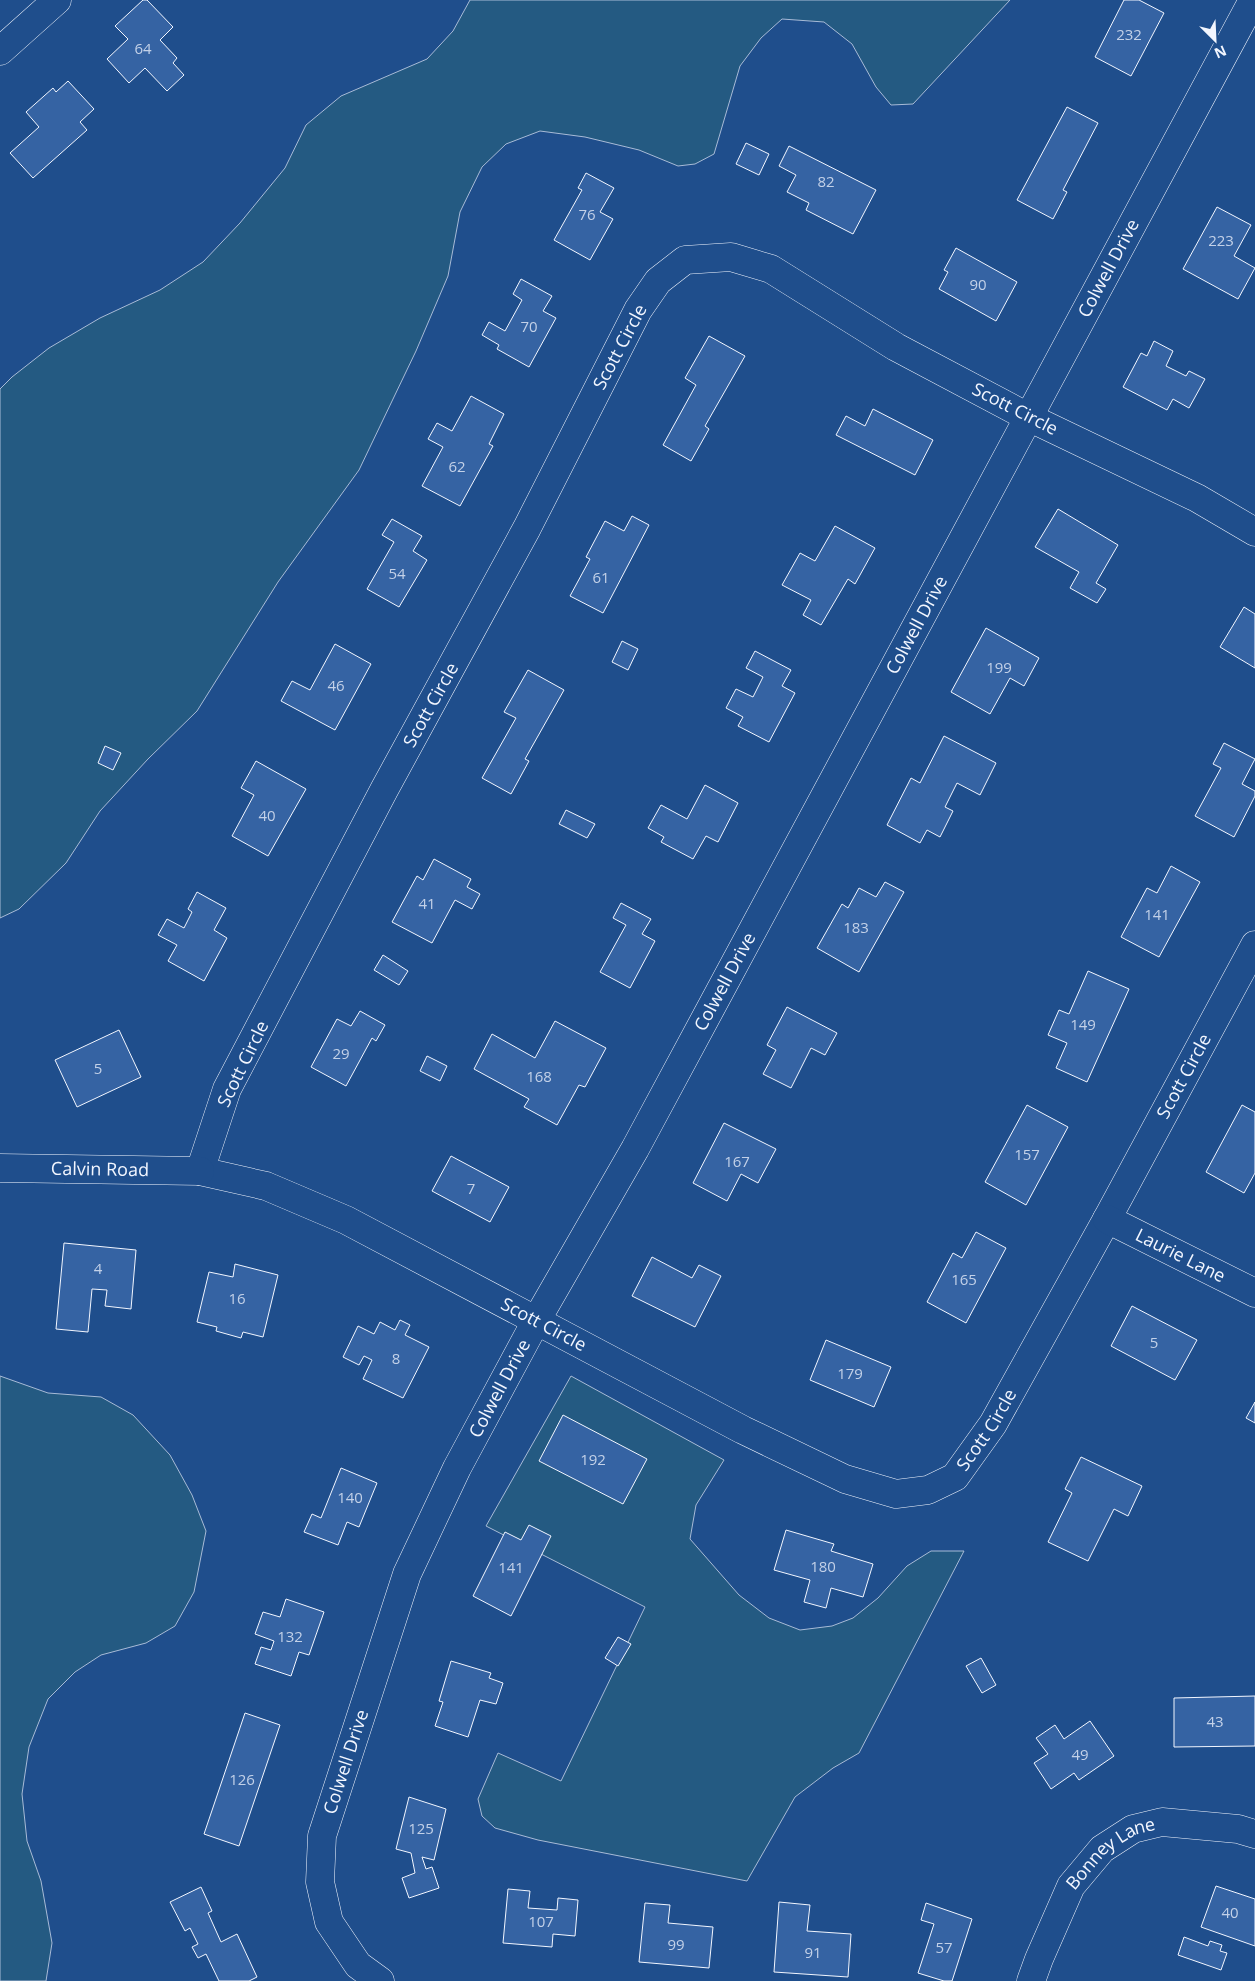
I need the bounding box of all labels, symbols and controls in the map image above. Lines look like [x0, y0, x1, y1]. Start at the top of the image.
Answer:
north arrow [1190, 15, 1240, 65]
house number: 232 [1116, 24, 1142, 44]
house number: 64 [134, 38, 152, 58]
text: N [1211, 41, 1230, 63]
house number: 82 [817, 171, 835, 191]
house number: 76 [578, 204, 596, 224]
street label: Colwell Drive [1071, 214, 1144, 321]
house number: 223 [1208, 230, 1234, 250]
house number: 90 [969, 274, 987, 294]
street label: Scott Circle [587, 300, 652, 393]
house number: 70 [520, 316, 538, 336]
street label: Scott Circle [968, 376, 1062, 440]
house number: 62 [448, 456, 466, 476]
house number: 54 [388, 563, 406, 583]
house number: 61 [592, 567, 610, 587]
street label: Colwell Drive [880, 571, 952, 678]
house number: 199 [986, 657, 1012, 677]
street label: Scott Circle [397, 658, 463, 751]
house number: 46 [327, 675, 345, 695]
house number: 40 [258, 805, 276, 825]
house number: 41 [418, 893, 436, 913]
house number: 141 [1144, 904, 1170, 924]
house number: 183 [843, 917, 869, 937]
street label: Colwell Drive [688, 928, 760, 1035]
house number: 149 [1070, 1014, 1096, 1034]
street label: Scott Circle [211, 1016, 273, 1111]
street label: Scott Circle [1150, 1029, 1216, 1123]
house number: 29 [332, 1043, 350, 1063]
house number: 5 [94, 1058, 102, 1078]
house number: 168 [526, 1066, 552, 1086]
house number: 157 [1014, 1144, 1040, 1164]
house number: 167 [724, 1151, 750, 1171]
street label: Calvin Road [51, 1156, 149, 1181]
house number: 7 [467, 1178, 475, 1198]
street label: Laurie Lane [1132, 1222, 1230, 1287]
house number: 4 [94, 1258, 103, 1278]
house number: 165 [951, 1269, 977, 1289]
house number: 16 [228, 1288, 246, 1308]
street label: Scott Circle [497, 1291, 591, 1356]
house number: 5 [1150, 1332, 1158, 1352]
street label: Colwell Drive [463, 1335, 535, 1442]
house number: 8 [392, 1348, 400, 1368]
house number: 179 [837, 1363, 863, 1383]
street label: Scott Circle [950, 1384, 1021, 1475]
house number: 192 [580, 1449, 606, 1469]
house number: 140 [337, 1487, 363, 1507]
house number: 180 [810, 1556, 836, 1576]
house number: 141 [498, 1557, 524, 1577]
house number: 132 [277, 1626, 303, 1646]
street label: Colwell Drive [317, 1706, 373, 1817]
house number: 43 [1206, 1711, 1224, 1731]
house number: 49 [1071, 1744, 1089, 1764]
house number: 126 [229, 1769, 255, 1789]
street label: Bonney Lane [1060, 1811, 1157, 1894]
house number: 125 [408, 1818, 434, 1838]
house number: 40 [1221, 1902, 1239, 1922]
house number: 107 [528, 1911, 554, 1931]
house number: 99 [667, 1934, 685, 1954]
house number: 57 [935, 1937, 953, 1957]
house number: 91 [804, 1942, 822, 1962]

